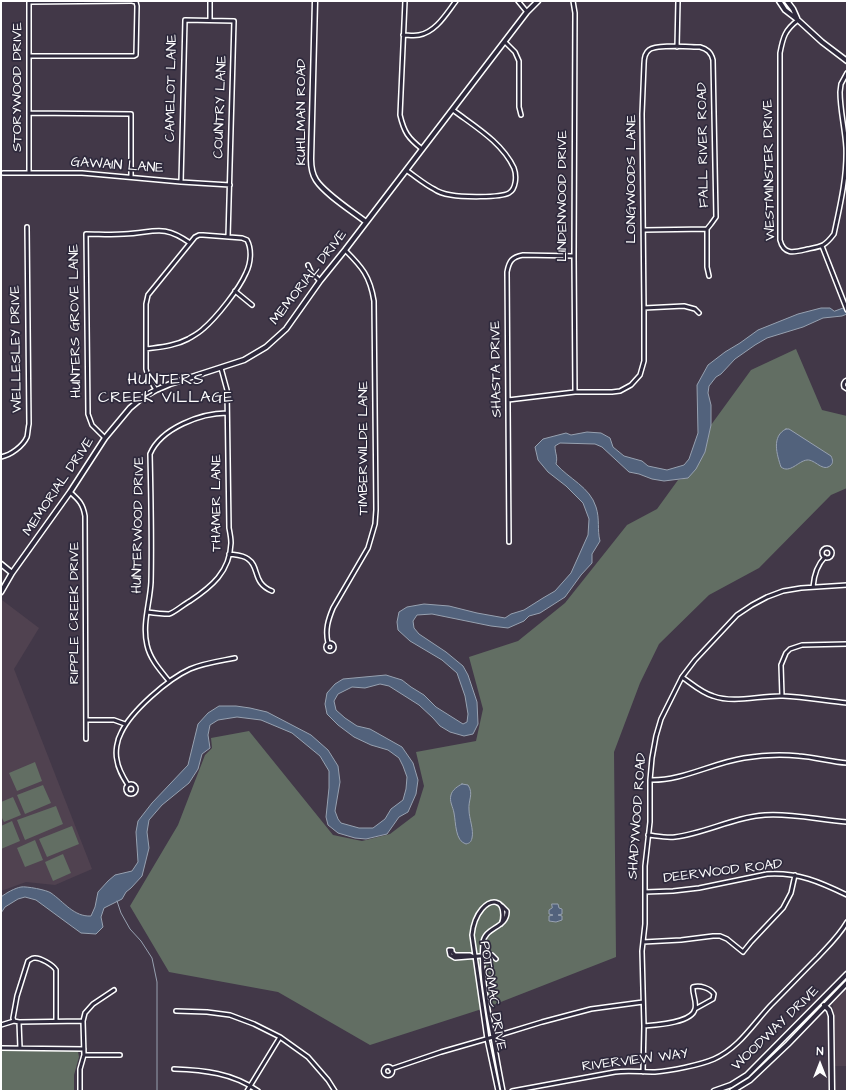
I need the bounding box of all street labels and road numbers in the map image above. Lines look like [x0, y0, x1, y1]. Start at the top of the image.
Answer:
street label: STORYWOOD DRIVE [10, 22, 26, 152]
street label: CAMELOT LANE [163, 34, 181, 142]
street label: COUNTRY LANE [211, 55, 231, 159]
street label: KUHLMAN ROAD [294, 59, 310, 165]
street label: FALL RIVER ROAD [695, 82, 713, 208]
street label: WESTMINSTER DRIVE [760, 99, 780, 241]
street label: LONGWOODS LANE [624, 115, 640, 243]
street label: LINDENWOOD DRIVE [555, 130, 571, 262]
street label: GAWAIN LANE [70, 154, 164, 178]
street label: MEMORIAL DRIVE [267, 227, 351, 329]
street label: HUNTERS GROVE LANE [66, 244, 86, 398]
street label: WELLESLEY DRIVE [7, 285, 27, 413]
street label: SHASTA DRIVE [488, 320, 506, 418]
street label: TIMBERWILDE LANE [356, 381, 372, 515]
street label: MEMORIAL DRIVE [20, 434, 98, 540]
street label: THAMER LANE [209, 454, 225, 552]
street label: HUNTERWOOD DRIVE [129, 456, 149, 594]
street label: RIPPLE CREEK DRIVE [67, 542, 83, 684]
street label: SHADYWOOD ROAD [625, 752, 651, 880]
street label: DEERWOOD ROAD [663, 856, 783, 888]
street label: POTOMAC DRIVE [475, 940, 509, 1052]
street label: WOODWAY DRIVE [729, 983, 823, 1075]
street label: RIVERVIEW WAY [581, 1046, 689, 1076]

